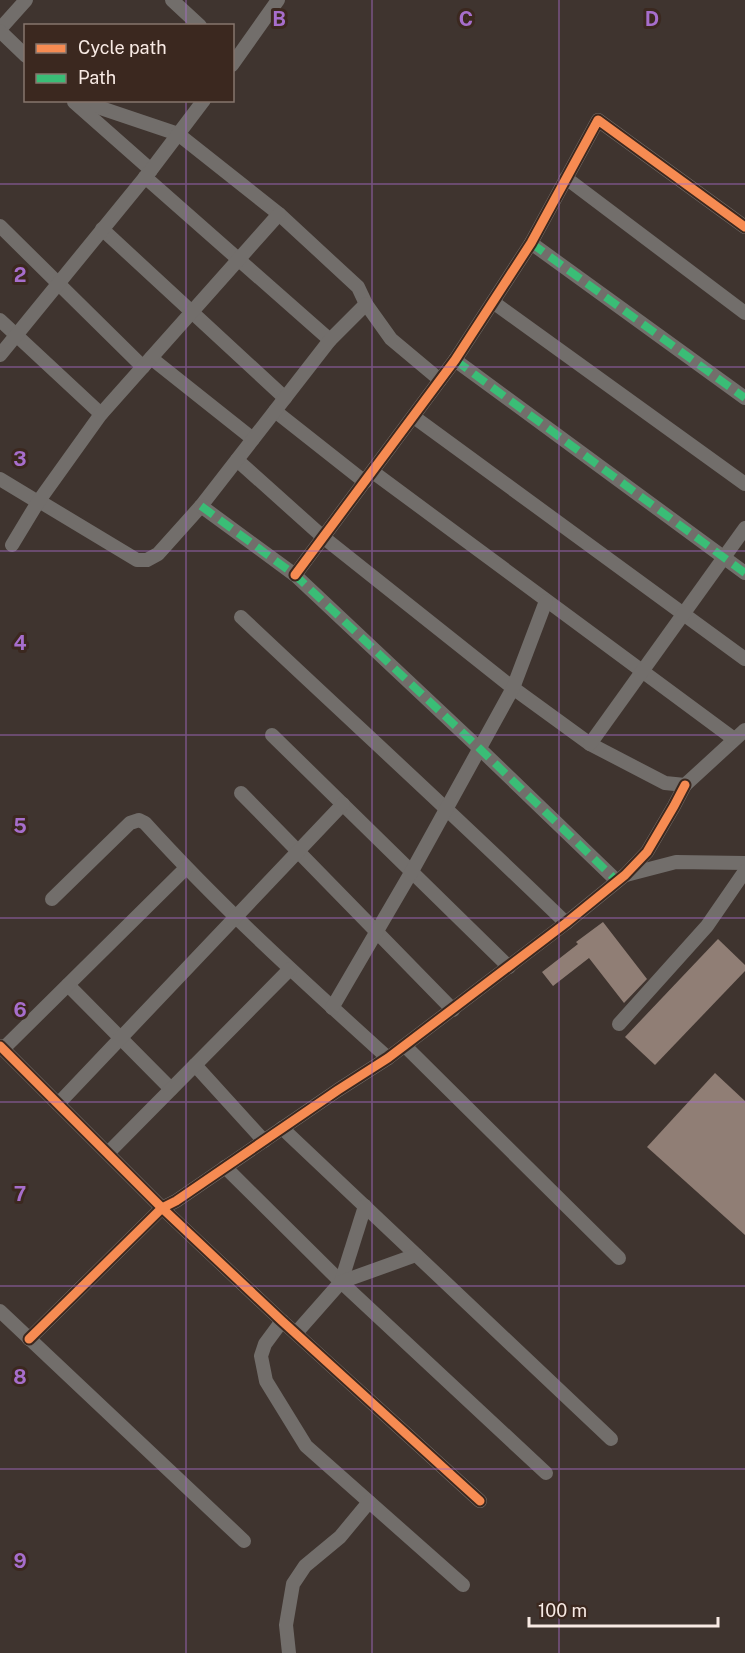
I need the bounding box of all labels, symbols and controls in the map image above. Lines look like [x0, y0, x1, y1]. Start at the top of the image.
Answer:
text: B [272, 7, 286, 31]
text: C [459, 7, 473, 31]
text: D [645, 7, 659, 31]
legend [24, 24, 234, 102]
text: Cycle path [78, 37, 167, 58]
text: Path [78, 67, 116, 88]
text: 2 [14, 263, 26, 287]
text: 3 [13, 447, 27, 471]
text: 4 [13, 631, 27, 655]
text: 5 [13, 814, 27, 838]
text: 6 [13, 998, 27, 1022]
text: 7 [14, 1182, 26, 1206]
text: 8 [13, 1365, 27, 1389]
text: 9 [13, 1549, 27, 1573]
scale bar [529, 1590, 718, 1628]
text: 100 m [538, 1600, 587, 1621]

